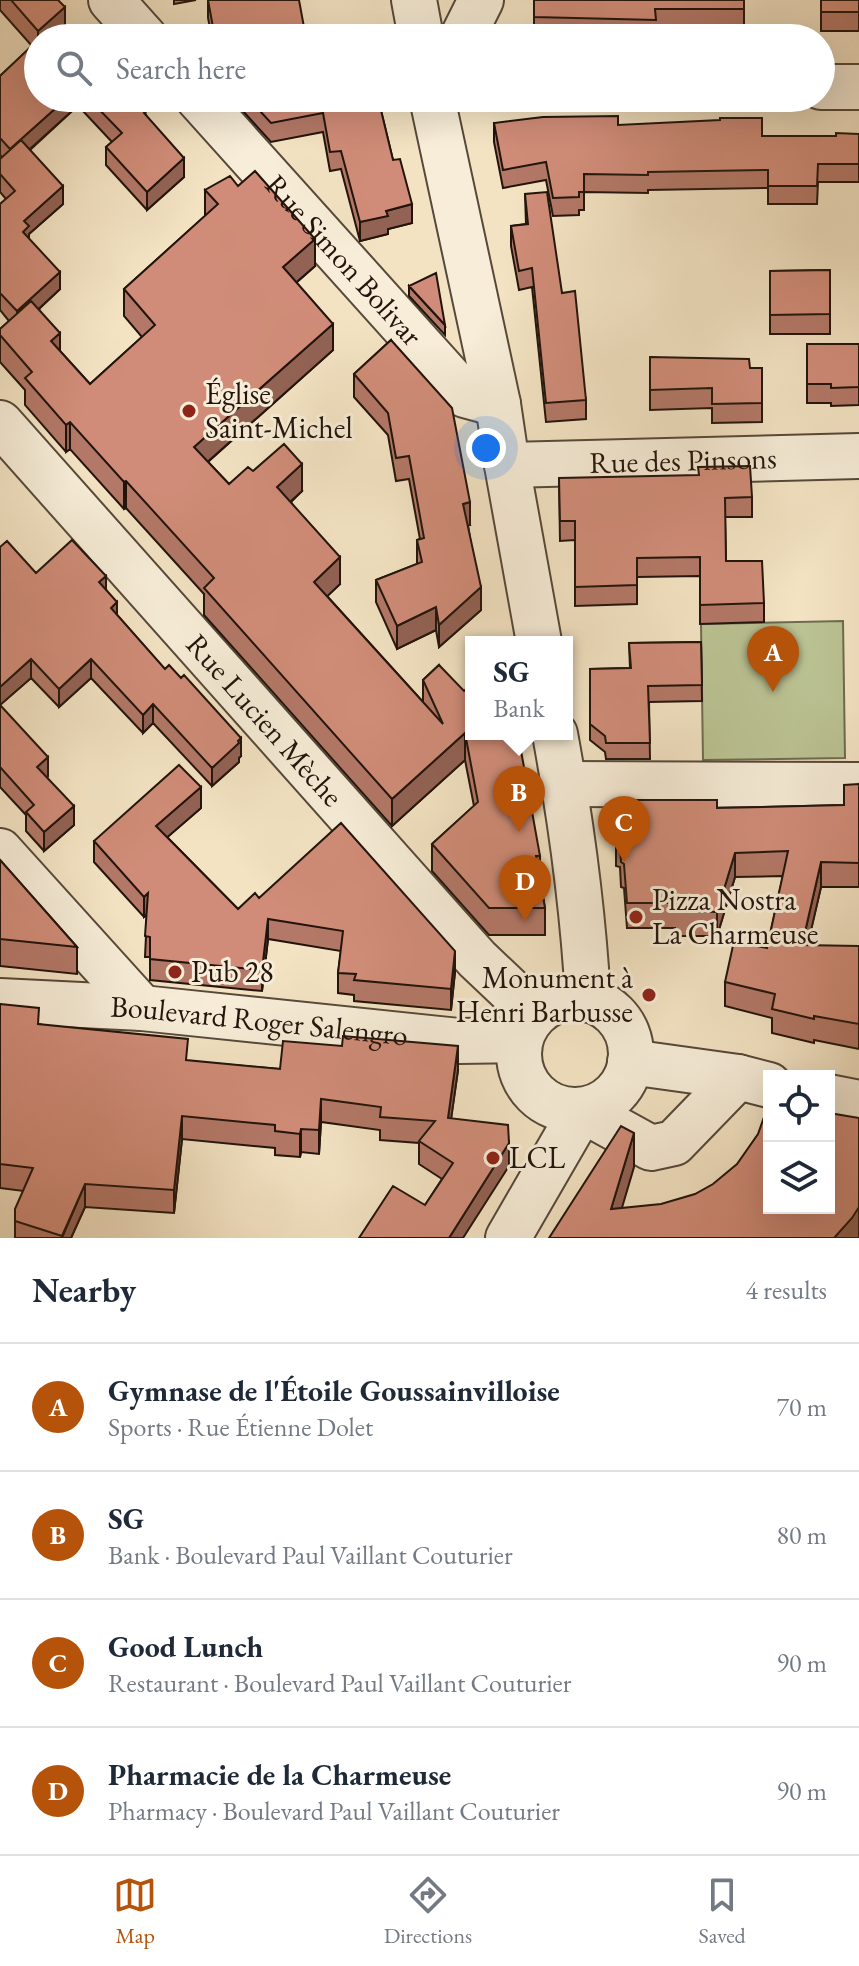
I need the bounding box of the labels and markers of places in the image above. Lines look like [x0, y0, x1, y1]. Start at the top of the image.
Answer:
place label: Église Saint-Michel [205, 374, 353, 447]
marker: Église Saint-Michel [180, 402, 198, 420]
pin: A [747, 626, 799, 692]
pin: B [493, 766, 545, 832]
pin: C [598, 796, 650, 862]
pin: D [499, 855, 551, 921]
place label: Pizza Nostra La Charmeuse [652, 880, 818, 953]
marker: Pizza Nostra La Charmeuse [627, 908, 645, 926]
place label: Pub 28 [191, 952, 274, 991]
place label: Monument à Henri Barbusse [456, 958, 633, 1031]
marker: Pub 28 [166, 963, 184, 981]
marker: Monument à Henri Barbusse [640, 986, 658, 1004]
place label: LCL [509, 1138, 566, 1177]
marker: LCL [484, 1149, 502, 1167]

